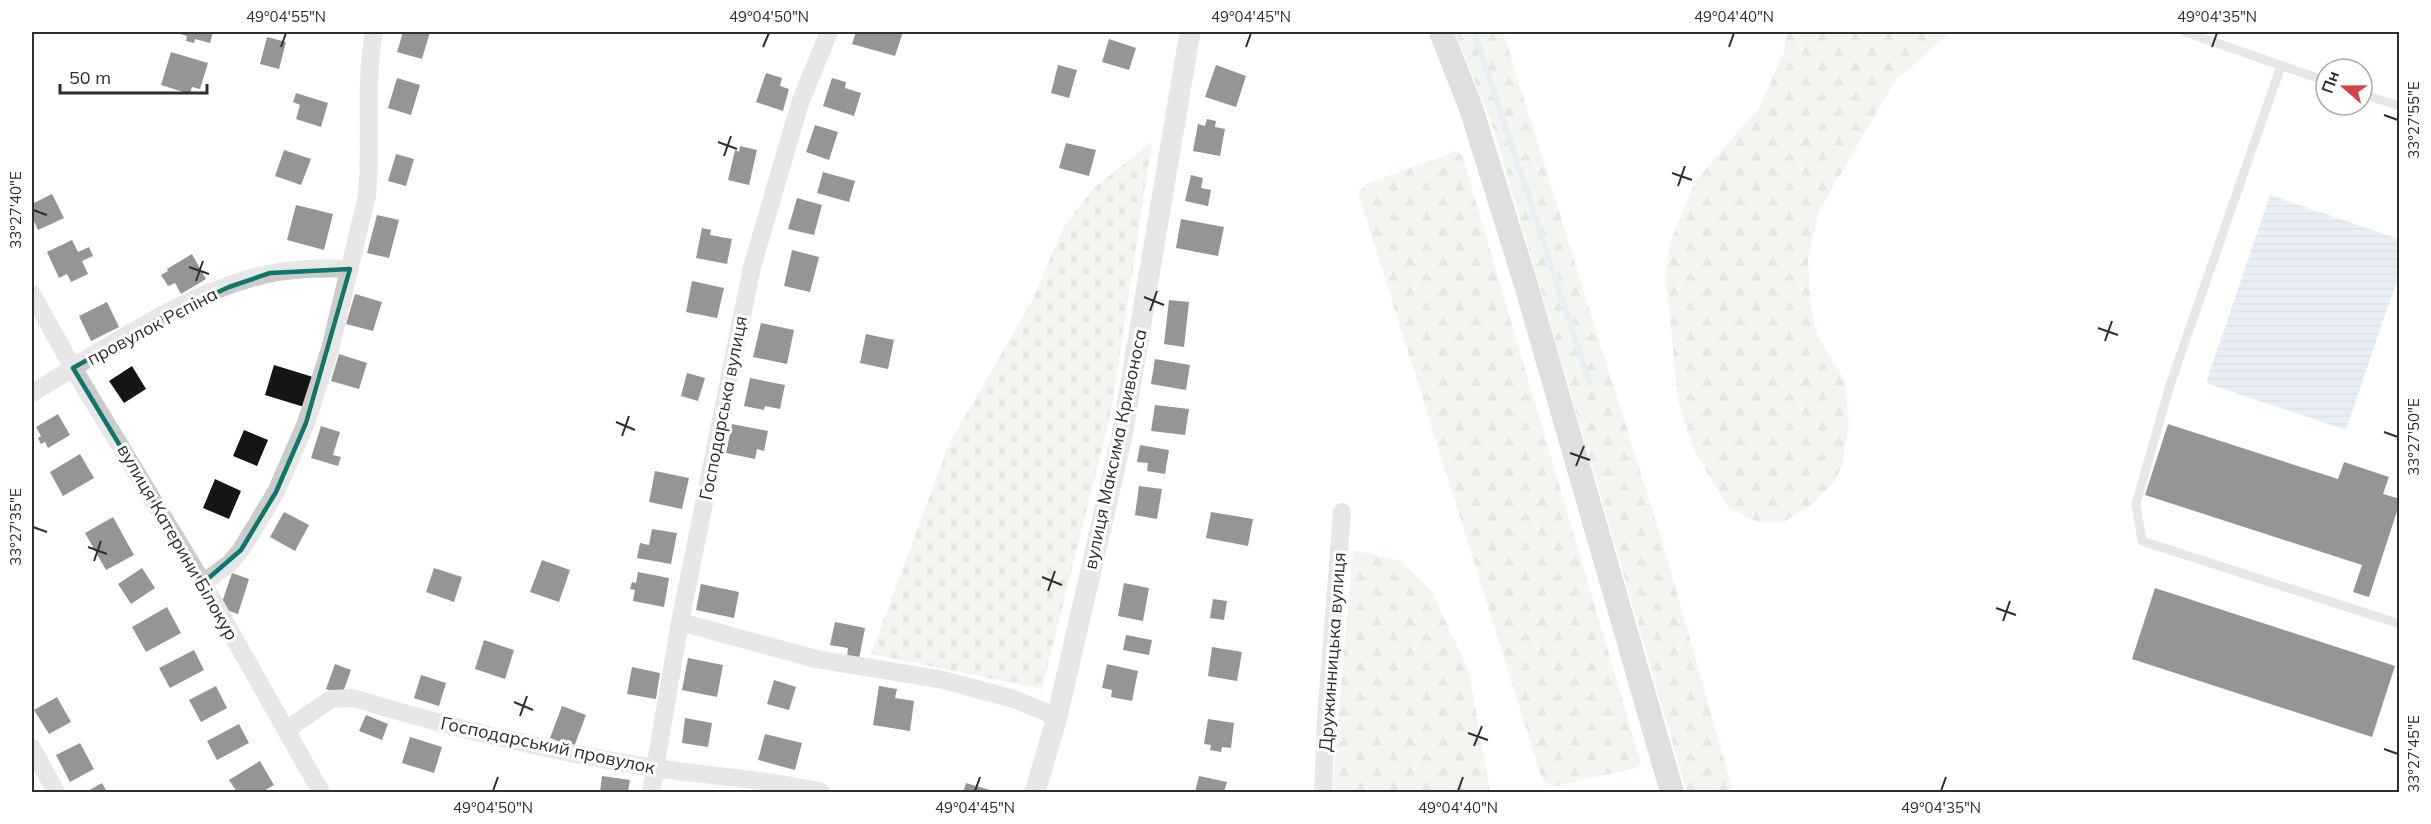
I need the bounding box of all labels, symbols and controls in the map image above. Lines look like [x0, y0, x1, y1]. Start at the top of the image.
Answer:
text: 49°04'55"N [246, 7, 326, 26]
text: 49°04'50"N [729, 7, 809, 26]
text: 49°04'45"N [1211, 7, 1291, 26]
text: 49°04'40"N [1694, 7, 1774, 26]
text: 49°04'35"N [2177, 7, 2257, 26]
scale bar [60, 57, 207, 95]
north arrow [2314, 57, 2374, 117]
text: 50 m [69, 66, 111, 89]
text: Пн [2317, 68, 2343, 96]
text: 33°27'55"E [2404, 81, 2423, 159]
text: 33°27'40"E [6, 171, 25, 249]
street label: провулок Рєпіна [83, 282, 221, 370]
street label: Господарська вулиця [694, 314, 752, 502]
street label: вулиця Максима Кривоноса [1078, 327, 1152, 571]
text: 33°27'50"E [2404, 398, 2423, 476]
street label: вулиця Катерини Білокур [112, 440, 244, 644]
text: 33°27'35"E [6, 488, 25, 566]
street label: Дружинницька вулиця [1314, 551, 1350, 753]
street label: Господарський провулок [439, 711, 657, 779]
text: 33°27'45"E [2404, 715, 2423, 793]
text: 49°04'50"N [453, 798, 533, 817]
text: 49°04'45"N [935, 798, 1015, 817]
text: 49°04'40"N [1418, 798, 1498, 817]
text: 49°04'35"N [1901, 798, 1981, 817]

